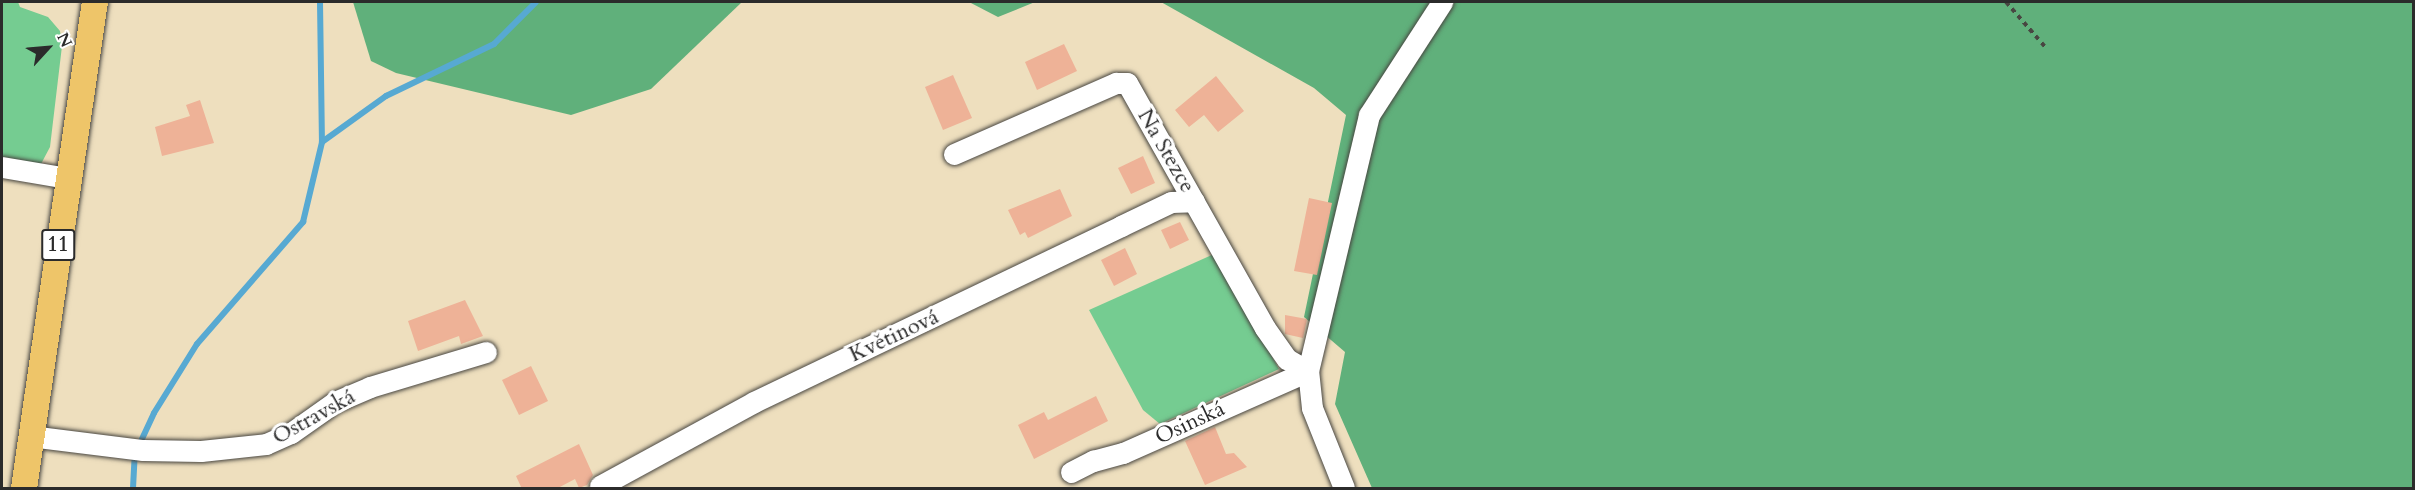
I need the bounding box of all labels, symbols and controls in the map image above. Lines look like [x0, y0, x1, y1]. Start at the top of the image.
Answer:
north arrow [18, 18, 78, 78]
text: N [51, 29, 77, 51]
street label: Na Stezce [1132, 105, 1200, 197]
road number: 11 [40, 227, 76, 263]
street label: Květinová [845, 304, 943, 368]
street label: Ostravská [268, 383, 360, 451]
street label: Osinská [1151, 395, 1229, 451]

